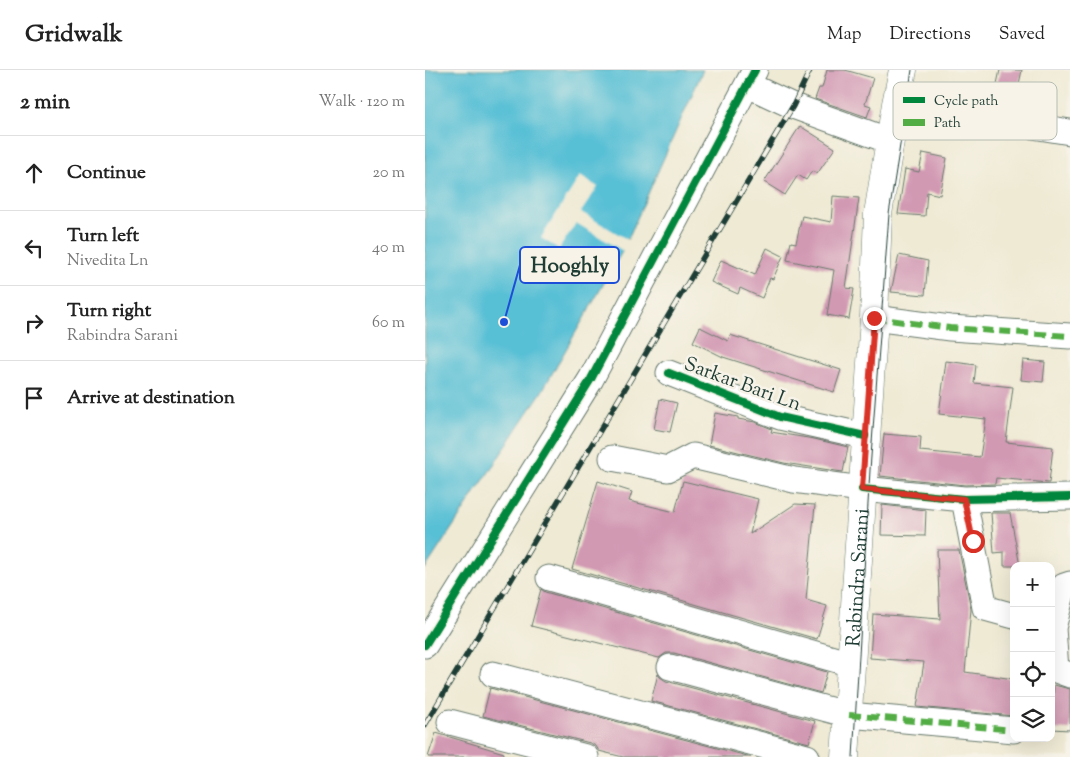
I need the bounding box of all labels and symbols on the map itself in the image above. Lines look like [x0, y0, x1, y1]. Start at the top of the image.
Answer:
legend [893, 82, 1057, 140]
text: Cycle path [934, 92, 998, 112]
text: Path [934, 114, 961, 134]
callout: Hooghly [520, 247, 619, 283]
text: Hooghly [531, 252, 610, 282]
route end [863, 307, 886, 330]
street label: Sarkar Bari Ln [680, 351, 805, 420]
street label: Rabindra Sarani [840, 507, 878, 648]
route start [962, 530, 985, 553]

